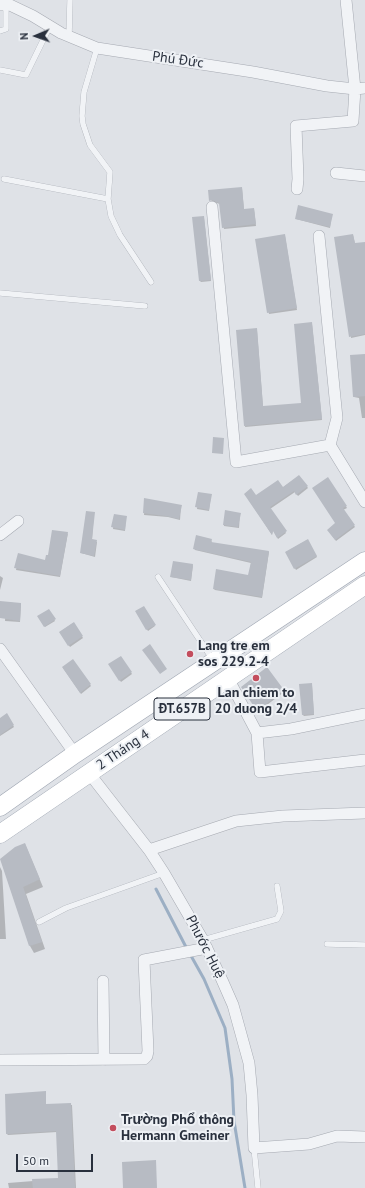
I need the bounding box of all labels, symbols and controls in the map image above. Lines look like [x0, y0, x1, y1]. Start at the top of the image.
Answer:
north arrow [16, 16, 56, 56]
text: N [17, 33, 31, 40]
street label: Phú Đức [151, 48, 205, 72]
place label: Lang tre em sos 229.2-4 [198, 638, 270, 670]
marker: Lang tre em sos 229.2-4 [185, 649, 195, 659]
marker: Lan chiem to 20 duong 2/4 [251, 673, 261, 683]
place label: Lan chiem to 20 duong 2/4 [215, 685, 297, 718]
road number: ĐT.657B [154, 698, 210, 720]
street label: 2 Tháng 4 [93, 726, 153, 774]
street label: Phước Huệ [182, 913, 228, 981]
place label: Trường Phổ thông Hermann Gmeiner [121, 1112, 234, 1144]
marker: Trường Phổ thông Hermann Gmeiner [108, 1123, 118, 1133]
scale bar [18, 1146, 95, 1172]
text: 50 m [23, 1153, 49, 1168]

